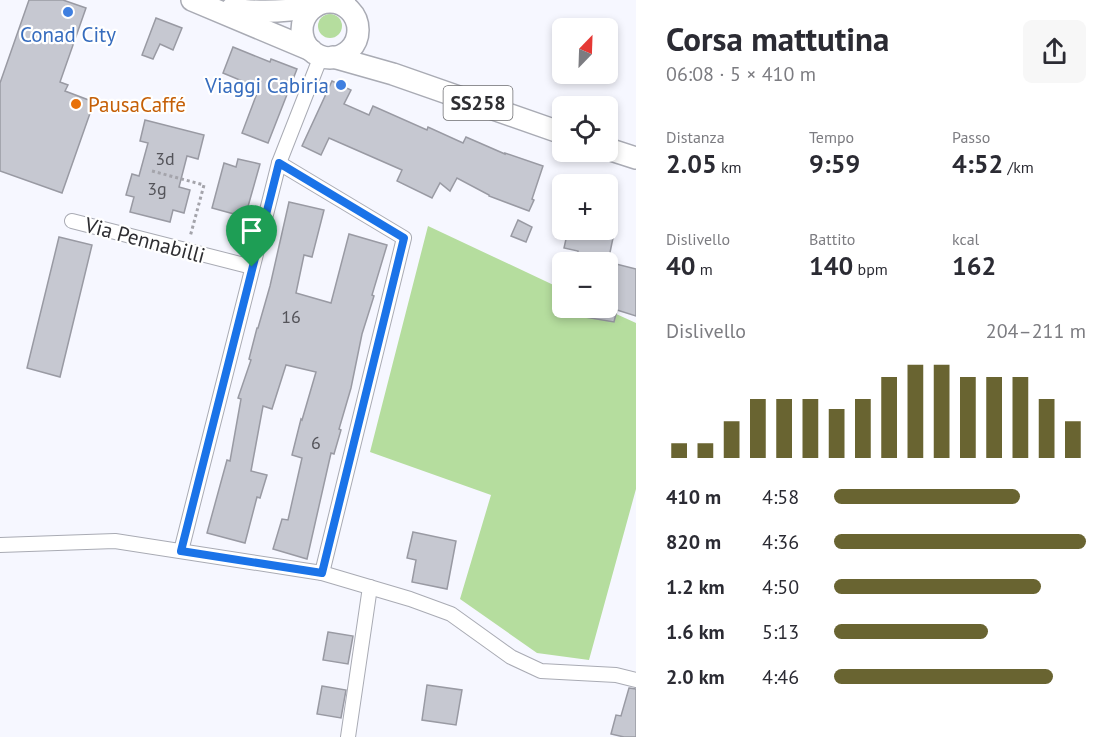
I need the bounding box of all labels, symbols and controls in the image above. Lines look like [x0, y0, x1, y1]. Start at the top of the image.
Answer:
marker: Conad City [61, 5, 75, 19]
text: Corsa mattutina [666, 17, 889, 60]
north arrow [552, 18, 618, 84]
map controls [552, 18, 618, 318]
button: share [1023, 20, 1086, 83]
place label: Conad City [20, 21, 116, 48]
text: 06:08 · 5 × 410 m [666, 61, 816, 87]
place label: Viaggi Cabiria [204, 72, 329, 99]
marker: Viaggi Cabiria [334, 78, 348, 92]
road number: SS258 [444, 86, 512, 120]
place label: PausaCaffé [88, 91, 186, 118]
button: locate [552, 96, 618, 162]
marker: PausaCaffé [69, 97, 83, 111]
text: Distanza [666, 127, 725, 147]
text: Tempo [809, 127, 854, 147]
text: Passo [952, 127, 990, 147]
house number: 3d [155, 147, 175, 170]
text: 2.05 [666, 147, 717, 180]
text: 9:59 [809, 147, 860, 180]
text: 4:52 [952, 147, 1003, 180]
text: km [717, 157, 742, 177]
text: /km [1003, 157, 1034, 177]
button: + [552, 174, 618, 240]
house number: 3g [147, 177, 167, 200]
pin [226, 205, 277, 267]
street label: Via Pennabilli [81, 211, 208, 269]
icon: arrive [235, 214, 268, 247]
text: Dislivello [666, 229, 730, 249]
text: Battito [809, 229, 855, 249]
text: kcal [952, 229, 979, 249]
text: 40 [666, 249, 695, 282]
text: 140 [809, 249, 853, 282]
text: 162 [952, 249, 996, 282]
button: − [552, 252, 618, 318]
text: m [695, 259, 713, 279]
text: bpm [853, 259, 888, 279]
house number: 16 [281, 305, 301, 328]
text: Dislivello [666, 318, 746, 344]
text: 204–211 m [986, 318, 1086, 344]
house number: 6 [311, 431, 321, 454]
text: 410 m [666, 484, 721, 510]
text: 4:58 [762, 484, 799, 510]
text: 820 m [666, 529, 721, 555]
text: 4:36 [762, 529, 799, 555]
text: 1.2 km [666, 574, 725, 600]
text: 4:50 [762, 574, 799, 600]
text: 1.6 km [666, 619, 725, 645]
text: 5:13 [762, 619, 799, 645]
text: 2.0 km [666, 664, 725, 690]
text: 4:46 [762, 664, 799, 690]

